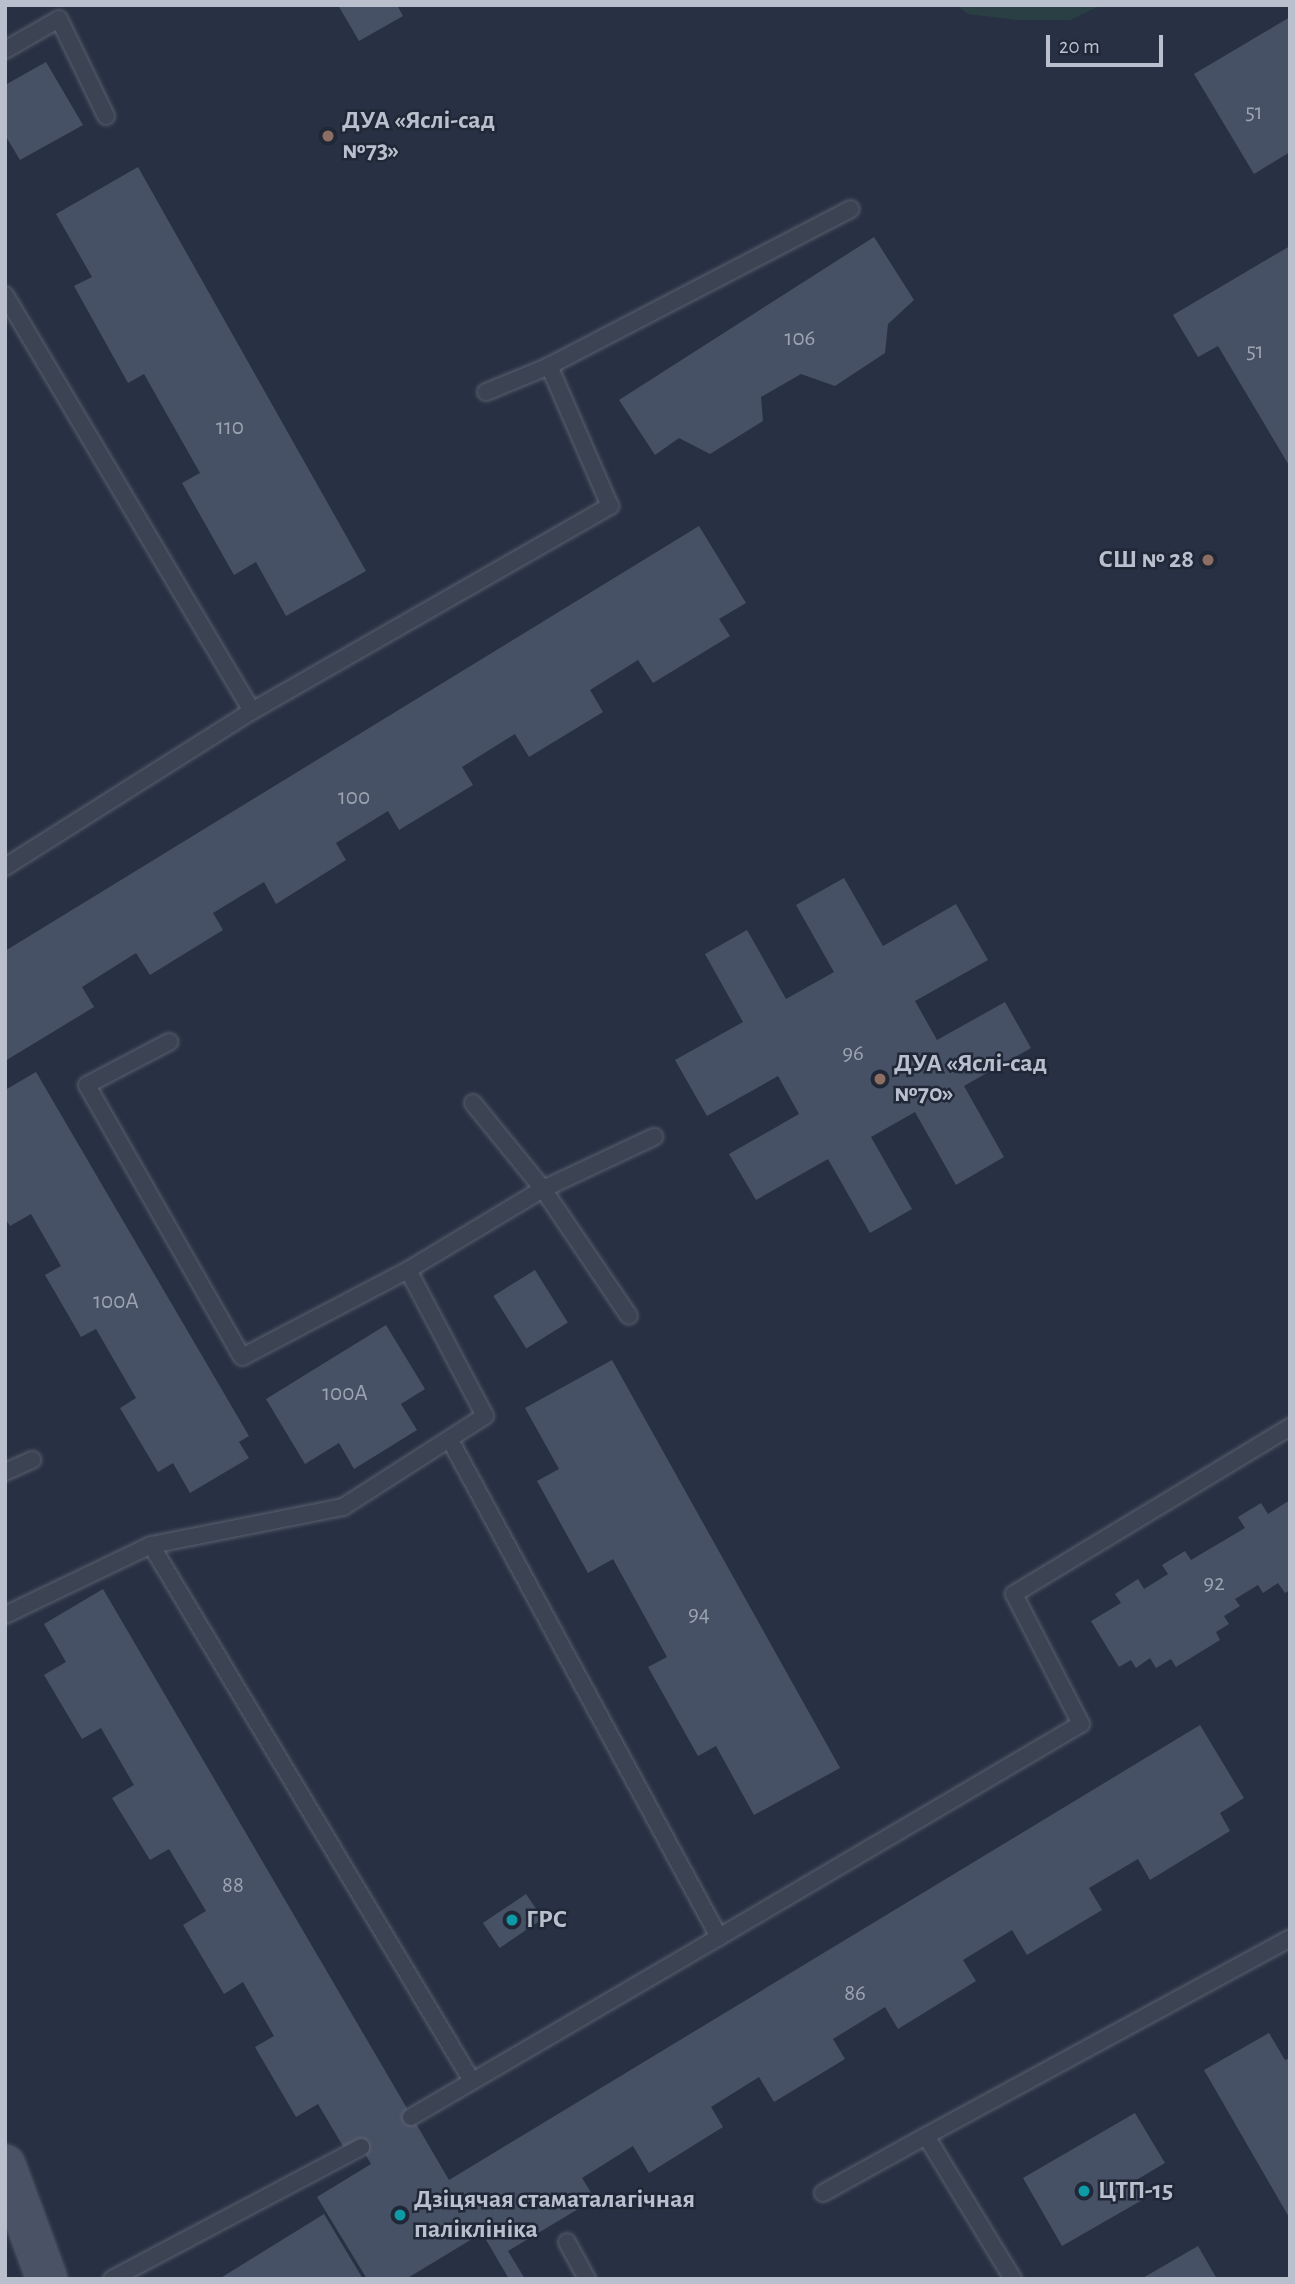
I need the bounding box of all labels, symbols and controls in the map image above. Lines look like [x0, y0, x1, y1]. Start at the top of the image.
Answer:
scale bar [1050, 21, 1167, 65]
text: 20 m [1059, 36, 1100, 57]
house number: 51 [1245, 99, 1263, 127]
place label: ДУА «Яслі-сад №73» [342, 105, 495, 166]
marker: ДУА «Яслі-сад №73» [320, 128, 336, 144]
house number: 106 [785, 325, 815, 353]
house number: 51 [1246, 338, 1264, 366]
house number: 110 [216, 414, 244, 442]
place label: СШ № 28 [1098, 544, 1194, 576]
marker: СШ № 28 [1200, 552, 1216, 568]
house number: 100 [338, 784, 370, 812]
house number: 96 [842, 1040, 864, 1068]
place label: ДУА «Яслі-сад №70» [894, 1048, 1047, 1110]
marker: ДУА «Яслі-сад №70» [872, 1071, 888, 1087]
house number: 100А [93, 1288, 139, 1316]
house number: 100А [322, 1380, 368, 1408]
house number: 92 [1203, 1570, 1225, 1598]
house number: 94 [688, 1601, 710, 1629]
house number: 88 [222, 1872, 244, 1900]
place label: ГРС [526, 1904, 567, 1936]
marker: ГРС [504, 1912, 520, 1928]
house number: 86 [844, 1980, 866, 2008]
place label: ЦТП-15 [1098, 2175, 1173, 2207]
marker: ЦТП-15 [1076, 2183, 1092, 2199]
place label: Дзіцячая стаматалагічная паліклініка [414, 2184, 695, 2246]
marker: Дзіцячая стаматалагічная паліклініка [392, 2207, 408, 2223]

